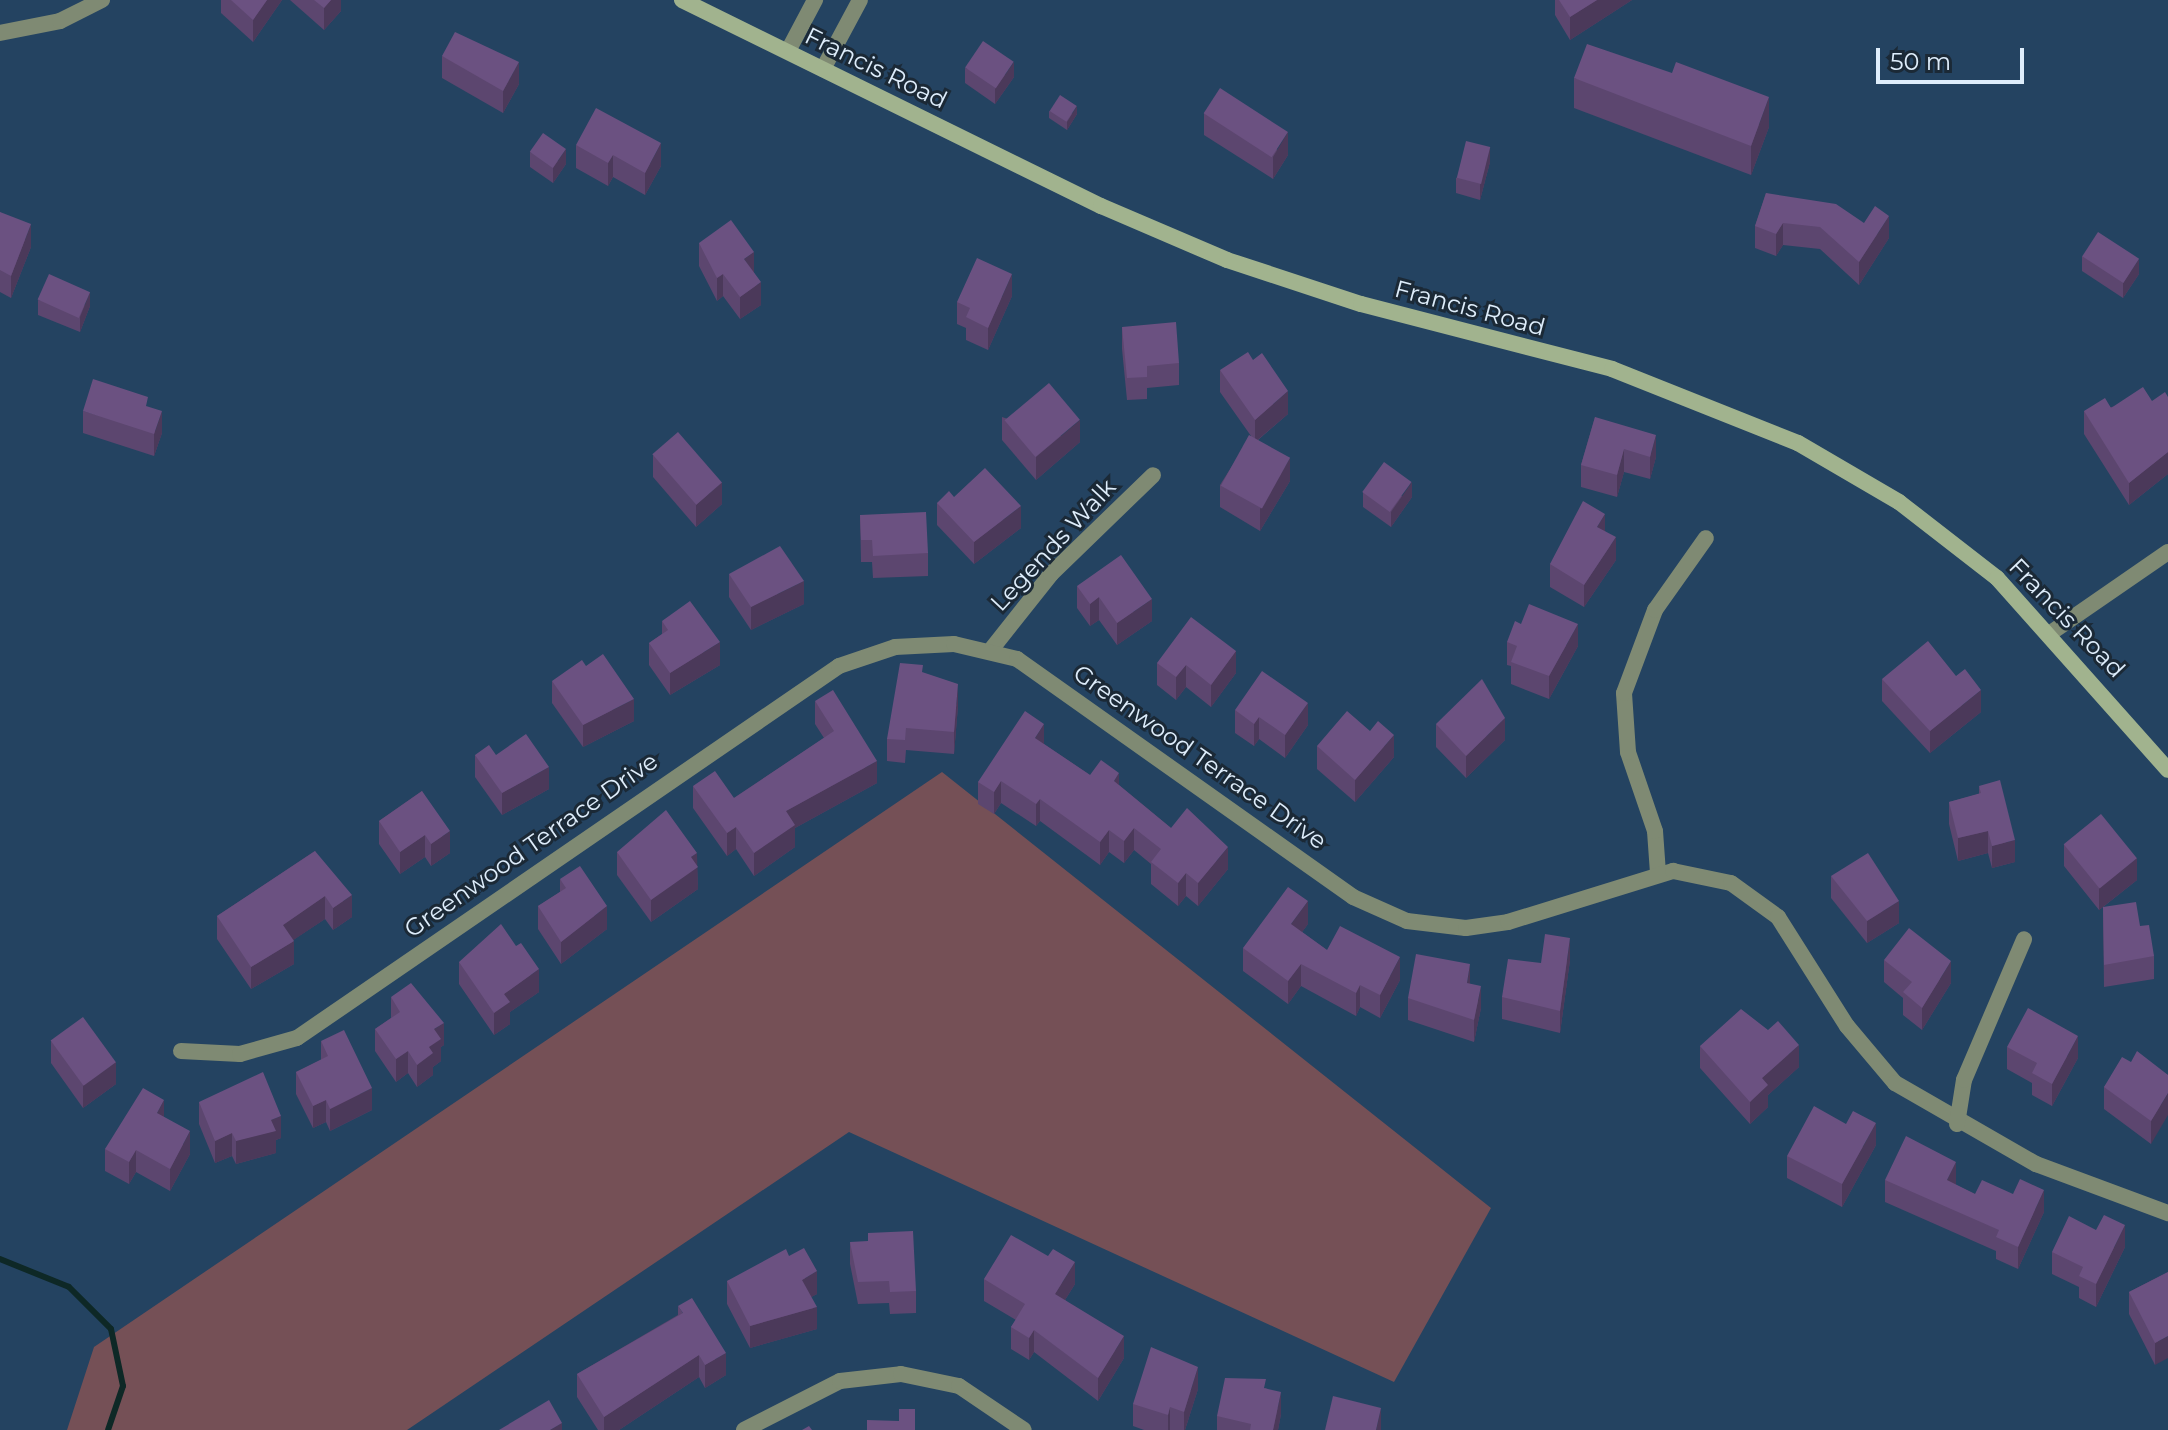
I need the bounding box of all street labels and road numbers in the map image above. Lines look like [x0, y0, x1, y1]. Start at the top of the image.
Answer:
street label: Francis Road [800, 21, 952, 115]
street label: Francis Road [1392, 274, 1548, 342]
street label: Legends Walk [984, 473, 1122, 617]
street label: Francis Road [2003, 552, 2131, 684]
street label: Greenwood Terrace Drive [1068, 658, 1332, 856]
street label: Greenwood Terrace Drive [399, 746, 663, 944]

